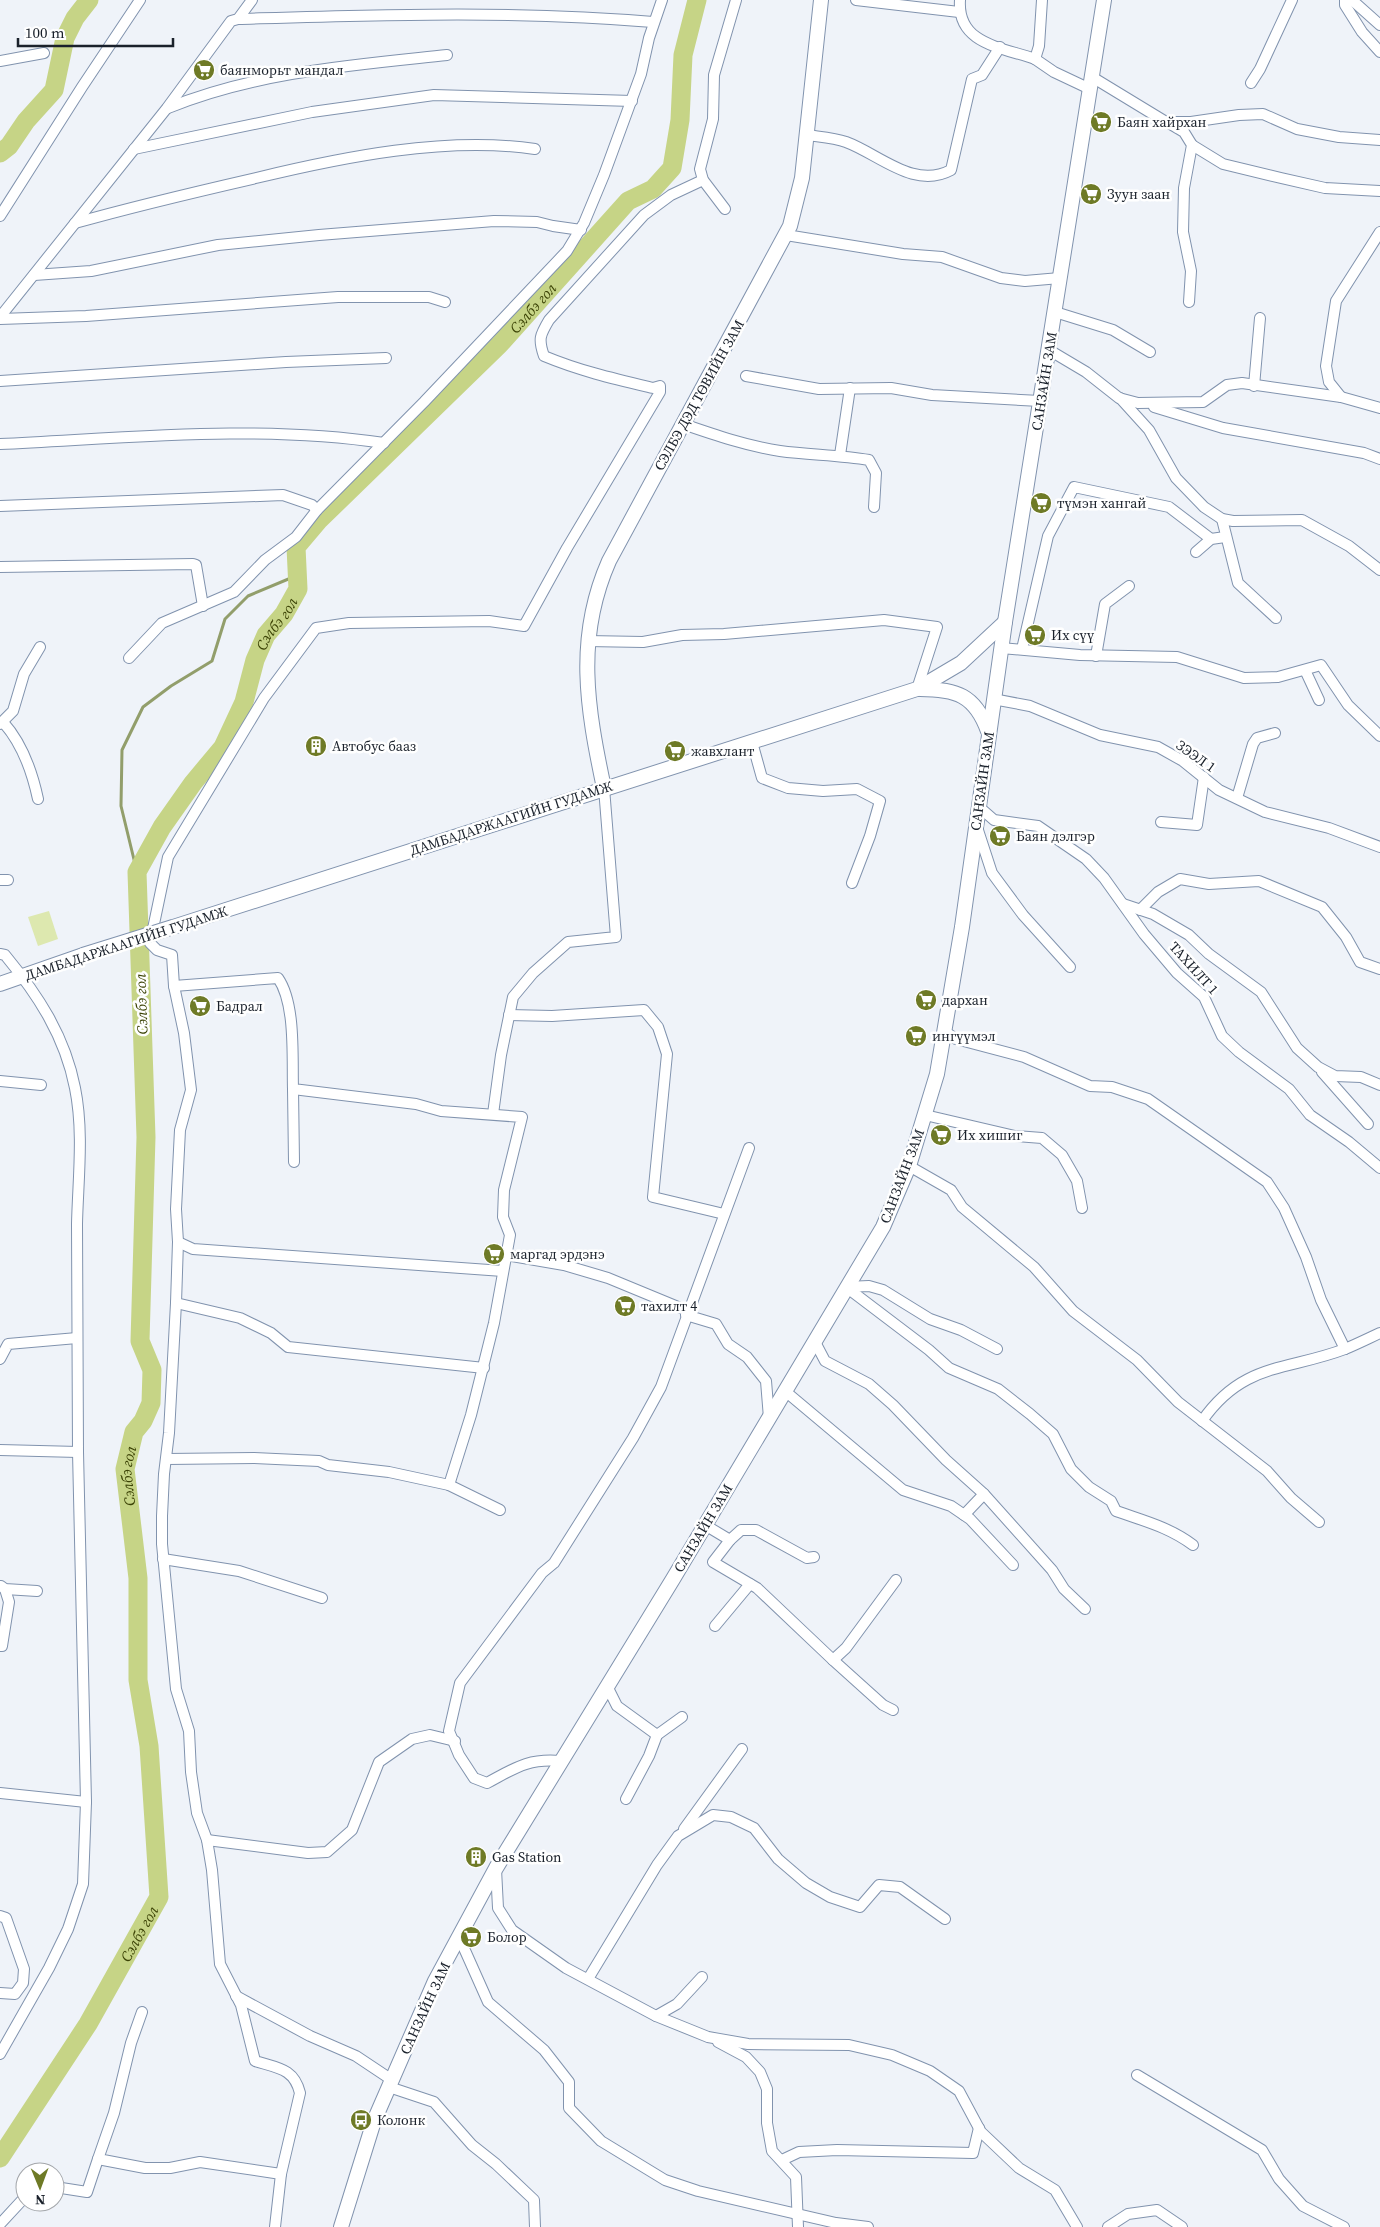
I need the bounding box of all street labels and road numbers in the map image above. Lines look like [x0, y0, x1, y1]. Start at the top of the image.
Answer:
street label: СЭЛБЭ ДЭД ТӨВИЙН ЗАМ [649, 316, 749, 474]
street label: САНЗАЙН ЗАМ [1026, 330, 1062, 432]
street label: САНЗАЙН ЗАМ [965, 730, 999, 832]
street label: ЗЭЭЛ 1 [1172, 735, 1220, 777]
street label: ДАМБАДАРЖААГИЙН ГУДАМЖ [407, 776, 615, 860]
street label: ДАМБАДАРЖААГИЙН ГУДАМЖ [22, 901, 230, 985]
street label: ТАХИЛТ 1 [1165, 937, 1223, 999]
street label: САНЗАЙН ЗАМ [875, 1126, 929, 1226]
street label: САНЗАЙН ЗАМ [669, 1480, 737, 1576]
street label: САНЗАЙН ЗАМ [395, 1958, 455, 2058]

